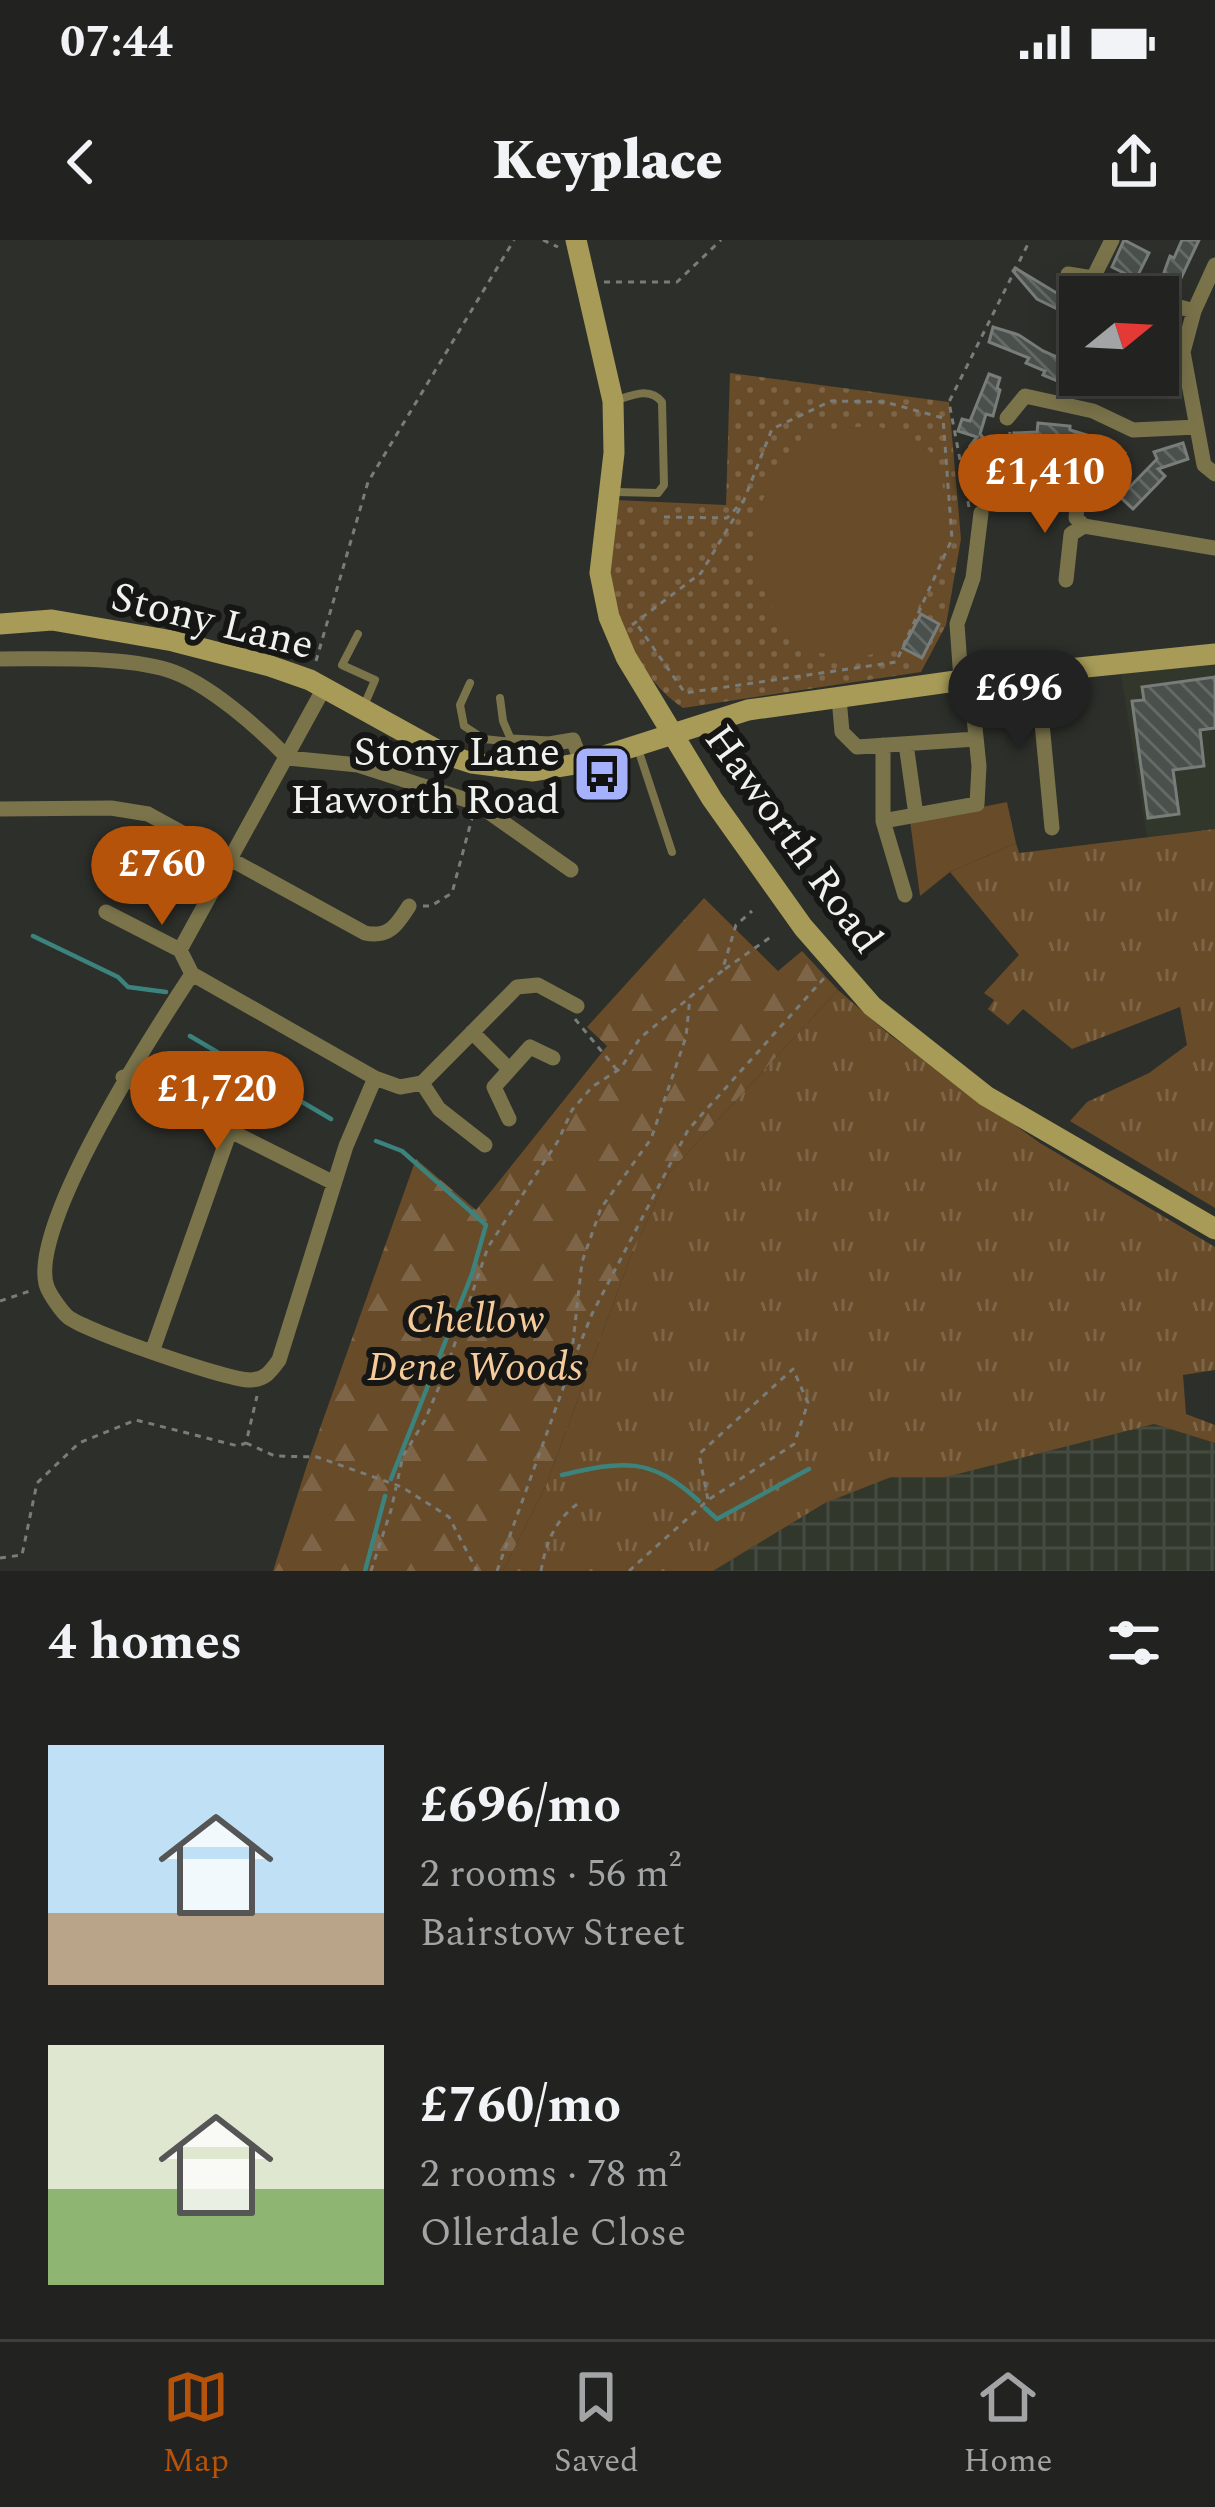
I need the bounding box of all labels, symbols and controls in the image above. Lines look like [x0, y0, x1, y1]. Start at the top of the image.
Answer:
text: 07:44 [60, 8, 173, 77]
text: Keyplace [492, 121, 723, 203]
icon: back [48, 129, 114, 195]
icon: share [1101, 129, 1167, 195]
north arrow [1059, 276, 1179, 396]
map controls [1059, 276, 1179, 396]
pin: £1,410 [947, 434, 1143, 536]
text: £1,410 [985, 443, 1105, 502]
street label: Stony Lane [104, 566, 320, 677]
pin: £696 [948, 650, 1090, 752]
text: £696 [975, 659, 1063, 718]
street label: Haworth Road [688, 712, 898, 967]
place label: Stony Lane Haworth Road [290, 721, 560, 832]
bus stop icon: Stony Lane Haworth Road [571, 743, 633, 805]
pin: £760 [91, 826, 233, 928]
text: £760 [118, 835, 206, 894]
pin: £1,720 [119, 1051, 315, 1153]
text: £1,720 [157, 1060, 277, 1119]
park label: Chellow Dene Woods [367, 1288, 583, 1399]
text: 4 homes [48, 1604, 242, 1682]
icon: filters [1101, 1610, 1167, 1676]
text: £696/mo [420, 1767, 621, 1845]
icon: home [144, 1793, 288, 1937]
text: 2 rooms · 56 m² [420, 1845, 681, 1904]
text: Bairstow Street [420, 1904, 685, 1963]
text: £760/mo [420, 2067, 621, 2145]
icon: home [144, 2093, 288, 2237]
text: 2 rooms · 78 m² [420, 2145, 681, 2204]
text: Ollerdale Close [420, 2204, 686, 2263]
tab: Map [163, 2364, 229, 2486]
tab: Saved [554, 2364, 639, 2486]
tab: Home [964, 2364, 1053, 2486]

